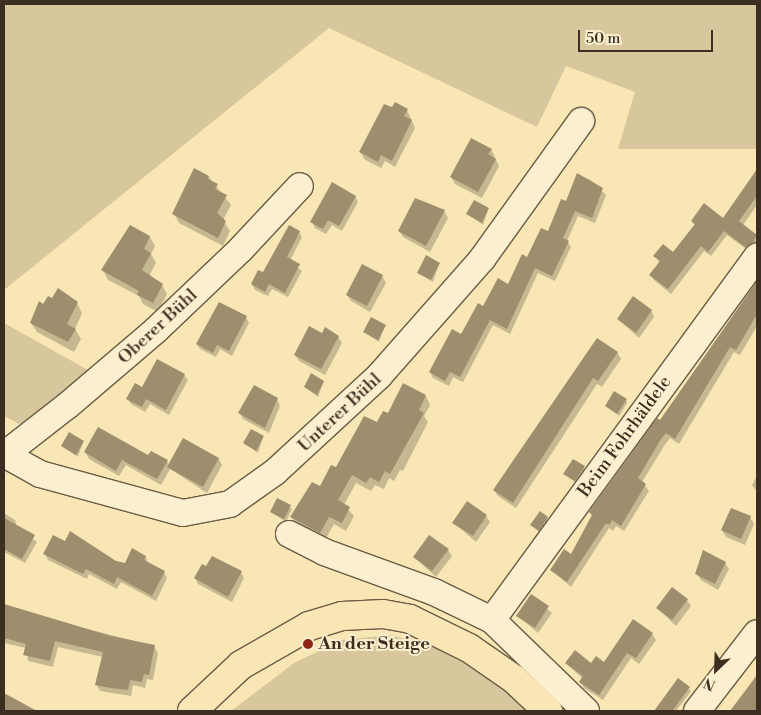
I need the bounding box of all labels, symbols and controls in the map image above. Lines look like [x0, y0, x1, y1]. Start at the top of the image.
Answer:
scale bar [581, 20, 716, 52]
text: 50 m [586, 29, 620, 48]
street label: Oberer Bühl [114, 285, 202, 369]
street label: Unterer Bühl [294, 369, 386, 457]
street label: Beim Fohrhäldele [574, 372, 676, 502]
place label: An der Steige [318, 633, 430, 655]
marker: An der Steige [302, 638, 314, 650]
north arrow [691, 645, 741, 695]
text: N [701, 673, 719, 694]

